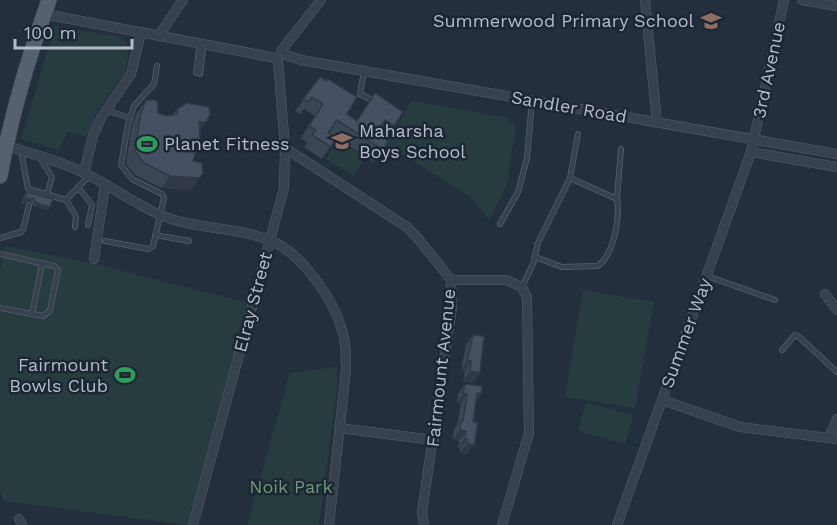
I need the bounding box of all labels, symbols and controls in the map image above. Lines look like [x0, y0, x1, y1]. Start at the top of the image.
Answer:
school or university icon: Summerwood Primary School [699, 9, 723, 33]
place label: Summerwood Primary School [433, 10, 694, 31]
scale bar [15, 12, 132, 50]
street label: 3rd Avenue [748, 20, 789, 120]
text: 100 m [24, 22, 77, 43]
street label: Sandler Road [510, 86, 628, 127]
place label: Maharsha Boys School [359, 120, 466, 162]
school or university icon: Maharsha Boys School [330, 129, 354, 153]
sports icon: Planet Fitness [135, 132, 159, 156]
place label: Planet Fitness [164, 133, 289, 154]
street label: Elray Street [229, 249, 276, 354]
street label: Summer Way [656, 274, 715, 391]
street label: Fairmount Avenue [422, 288, 459, 448]
place label: Fairmount Bowls Club [9, 354, 108, 396]
sports icon: Fairmount Bowls Club [113, 363, 137, 387]
park label: Noik Park [249, 476, 333, 497]

